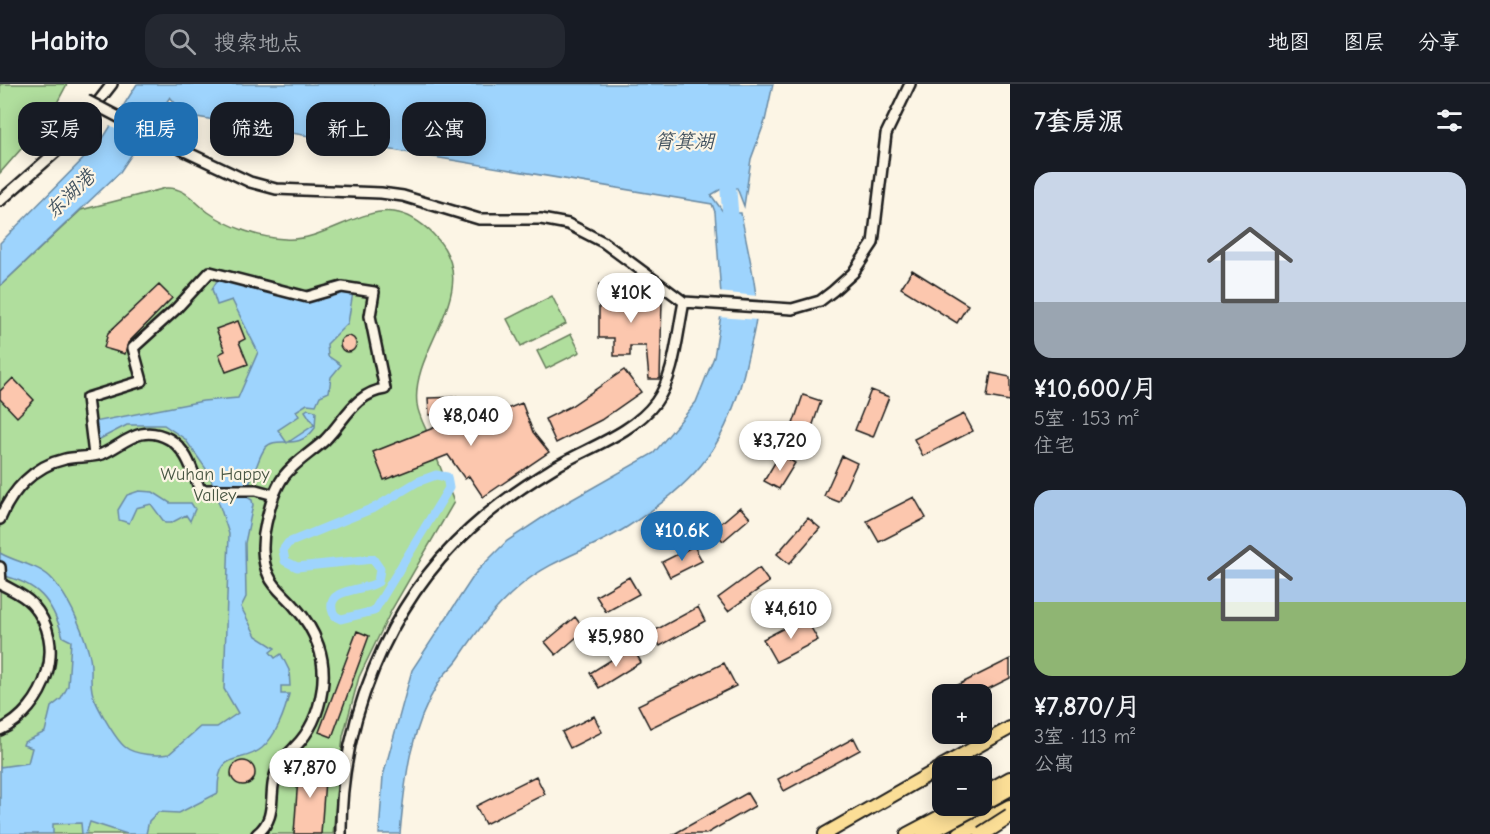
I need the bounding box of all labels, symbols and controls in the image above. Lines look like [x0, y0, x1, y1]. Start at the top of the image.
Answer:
search box [145, 14, 565, 68]
text: Habito [30, 25, 109, 57]
icon: search [166, 25, 199, 58]
text: 搜索地点 [214, 30, 302, 56]
text: 地图 [1268, 30, 1310, 54]
text: 图层 [1343, 30, 1385, 54]
text: 分享 [1418, 30, 1460, 54]
chip: 买房 [18, 102, 102, 156]
chip: 租房 [114, 102, 198, 156]
chip: 筛选 [210, 102, 294, 156]
chip: 新上 [306, 102, 390, 156]
chip: 公寓 [402, 102, 486, 156]
icon: filters [1433, 104, 1466, 137]
text: 7套房源 [1034, 107, 1124, 137]
water label: 筲箕湖 [654, 130, 716, 153]
water label: 东湖港 [40, 163, 101, 223]
icon: home [1196, 211, 1304, 319]
pin: ¥10K [595, 273, 667, 324]
text: ¥10K [611, 281, 651, 304]
text: ¥10,600/月 [1034, 374, 1158, 404]
pin: ¥8,040 [422, 396, 520, 447]
text: ¥8,040 [443, 404, 499, 427]
text: 5室 · 153 m² [1034, 407, 1139, 430]
pin: ¥3,720 [731, 421, 829, 472]
text: ¥3,720 [753, 429, 807, 452]
text: 住宅 [1034, 434, 1074, 457]
park label: Wuhan Happy Valley [160, 464, 270, 506]
pin: ¥10.6K [633, 511, 731, 562]
text: ¥10.6K [655, 519, 709, 542]
icon: home [1196, 529, 1304, 637]
pin: ¥4,610 [742, 589, 840, 640]
text: ¥4,610 [765, 597, 817, 620]
pin: ¥5,980 [567, 617, 665, 668]
text: ¥5,980 [588, 625, 644, 648]
map controls [932, 684, 992, 816]
button: + [932, 684, 992, 744]
text: ¥7,870/月 [1034, 692, 1141, 722]
text: 3室 · 113 m² [1034, 725, 1135, 748]
pin: ¥7,870 [261, 748, 359, 799]
text: 公寓 [1034, 752, 1074, 775]
text: ¥7,870 [283, 756, 337, 779]
button: − [932, 756, 992, 816]

